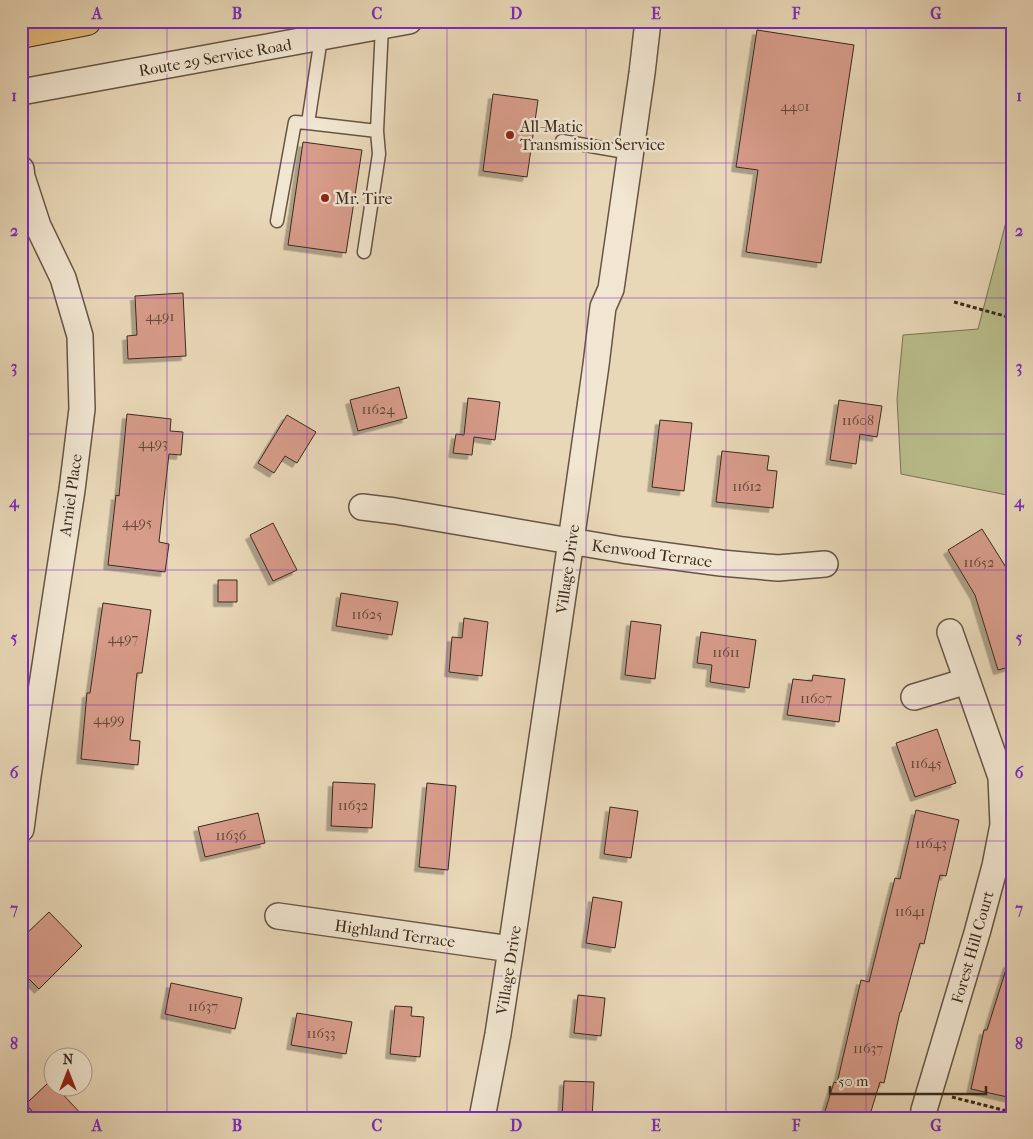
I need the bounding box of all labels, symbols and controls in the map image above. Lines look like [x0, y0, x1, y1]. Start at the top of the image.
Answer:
text: A [91, 4, 103, 23]
text: B [232, 4, 242, 23]
text: C [372, 4, 383, 23]
text: D [510, 4, 522, 23]
text: E [651, 4, 661, 23]
text: F [791, 4, 801, 23]
text: G [930, 4, 942, 23]
street label: Route 29 Service Road [137, 35, 293, 80]
text: 1 [11, 86, 17, 105]
text: 1 [1016, 86, 1022, 105]
house number: 4401 [780, 98, 810, 115]
place label: All-Matic Transmission Service [519, 117, 665, 154]
marker: All-Matic Transmission Service [504, 129, 516, 141]
place label: Mr. Tire [335, 189, 392, 208]
marker: Mr. Tire [319, 192, 331, 204]
text: 2 [10, 221, 18, 240]
text: 2 [1015, 221, 1023, 240]
house number: 4491 [146, 308, 174, 325]
text: 3 [11, 357, 17, 377]
text: 3 [1016, 357, 1022, 377]
house number: 11624 [362, 401, 395, 418]
house number: 11608 [842, 412, 874, 429]
house number: 4493 [138, 435, 168, 452]
street label: Arniel Place [55, 452, 86, 539]
house number: 11612 [732, 478, 762, 495]
text: 4 [8, 492, 20, 512]
text: 4 [1013, 492, 1025, 512]
house number: 4495 [122, 514, 152, 531]
street label: Village Drive [552, 523, 583, 616]
street label: Kenwood Terrace [590, 536, 714, 571]
house number: 11652 [964, 554, 994, 571]
house number: 11625 [352, 606, 382, 623]
text: 5 [11, 628, 18, 647]
text: 5 [1016, 628, 1023, 647]
house number: 4497 [108, 630, 139, 647]
house number: 11611 [712, 644, 740, 661]
house number: 11607 [800, 690, 832, 707]
house number: 4499 [93, 711, 125, 728]
house number: 11645 [910, 755, 942, 772]
text: 6 [10, 763, 19, 782]
text: 6 [1015, 763, 1024, 782]
house number: 11632 [338, 797, 368, 814]
house number: 11636 [216, 827, 247, 844]
house number: 11643 [915, 835, 947, 852]
street label: Forest Hill Court [947, 888, 998, 1006]
text: 7 [9, 899, 18, 918]
text: 7 [1014, 899, 1023, 918]
house number: 11641 [895, 903, 925, 920]
street label: Highland Terrace [334, 916, 456, 951]
street label: Village Drive [492, 924, 525, 1017]
house number: 11637 [188, 998, 218, 1015]
house number: 11633 [307, 1025, 336, 1042]
text: 8 [10, 1034, 18, 1053]
text: 8 [1015, 1034, 1023, 1053]
house number: 11637 [853, 1040, 883, 1057]
north arrow [42, 1046, 92, 1096]
text: N [63, 1051, 74, 1068]
scale bar [830, 1064, 987, 1096]
text: 50 m [838, 1072, 869, 1090]
text: A [91, 1116, 103, 1135]
text: B [232, 1116, 242, 1135]
text: C [372, 1116, 383, 1135]
text: D [510, 1116, 522, 1135]
text: E [651, 1116, 661, 1135]
text: F [791, 1116, 801, 1135]
text: G [930, 1116, 942, 1135]

